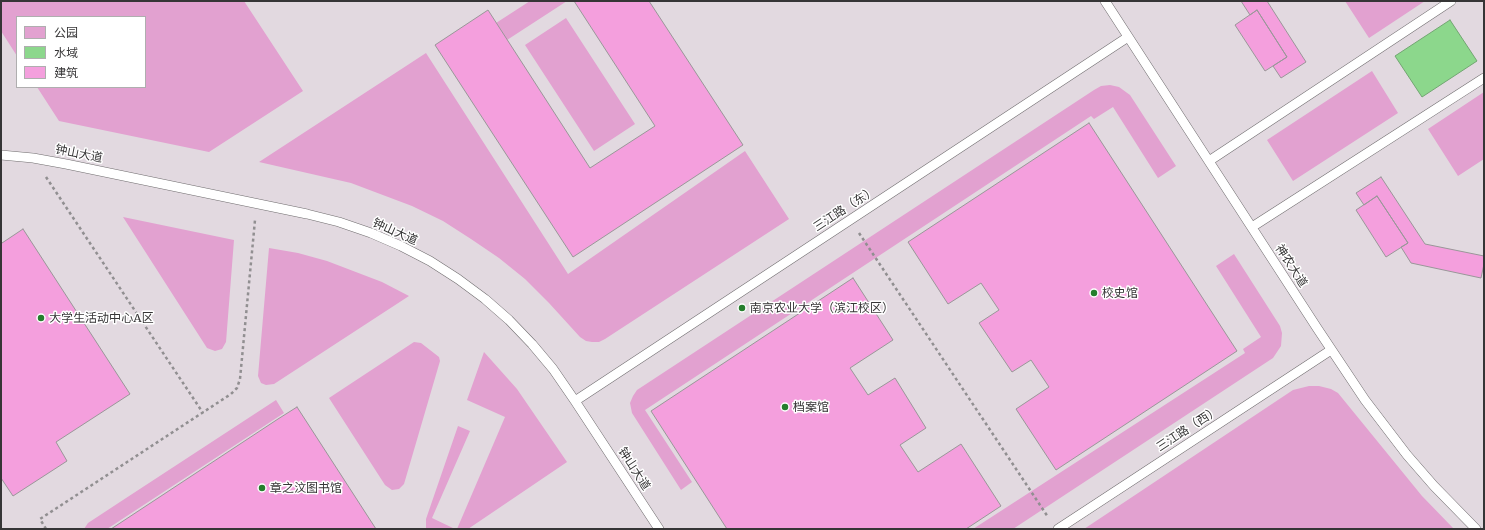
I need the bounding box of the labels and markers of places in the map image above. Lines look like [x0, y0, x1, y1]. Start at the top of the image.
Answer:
place label: 校史馆 [1102, 286, 1138, 300]
marker: 校史馆 [1089, 288, 1099, 298]
place label: 南京农业大学（滨江校区） [750, 301, 894, 315]
marker: 南京农业大学（滨江校区） [737, 303, 747, 313]
place label: 大学生活动中心A区 [49, 311, 154, 325]
marker: 大学生活动中心A区 [36, 313, 46, 323]
place label: 档案馆 [793, 400, 829, 414]
marker: 档案馆 [780, 402, 790, 412]
place label: 章之汶图书馆 [270, 481, 342, 495]
marker: 章之汶图书馆 [257, 483, 267, 493]

